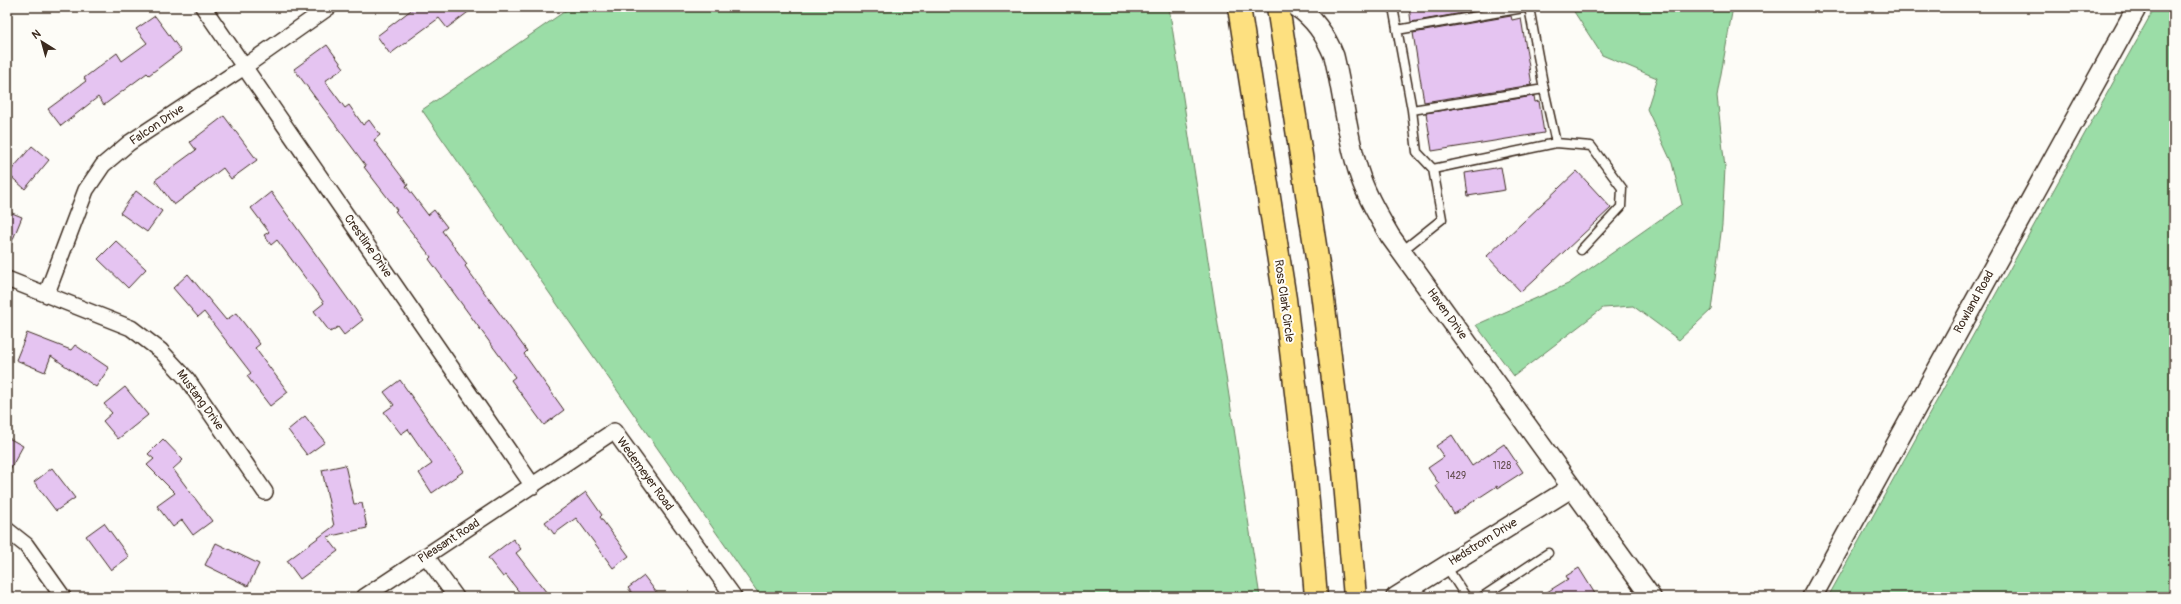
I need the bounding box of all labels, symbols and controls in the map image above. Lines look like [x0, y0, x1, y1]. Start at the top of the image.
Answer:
north arrow [22, 22, 62, 62]
text: N [29, 27, 44, 42]
street label: Falcon Drive [127, 101, 187, 149]
street label: Crestline Drive [341, 212, 395, 280]
street label: Ross Clark Circle [1271, 259, 1297, 343]
street label: Rowland Road [1951, 268, 1997, 336]
street label: Haven Drive [1424, 286, 1471, 342]
street label: Mustang Drive [173, 367, 227, 433]
street label: Wedemeyer Road [613, 434, 677, 514]
house number: 1128 [1493, 460, 1511, 472]
house number: 1429 [1446, 470, 1466, 482]
street label: Pleasant Road [415, 515, 483, 566]
street label: Hedstrom Drive [1446, 515, 1520, 569]

